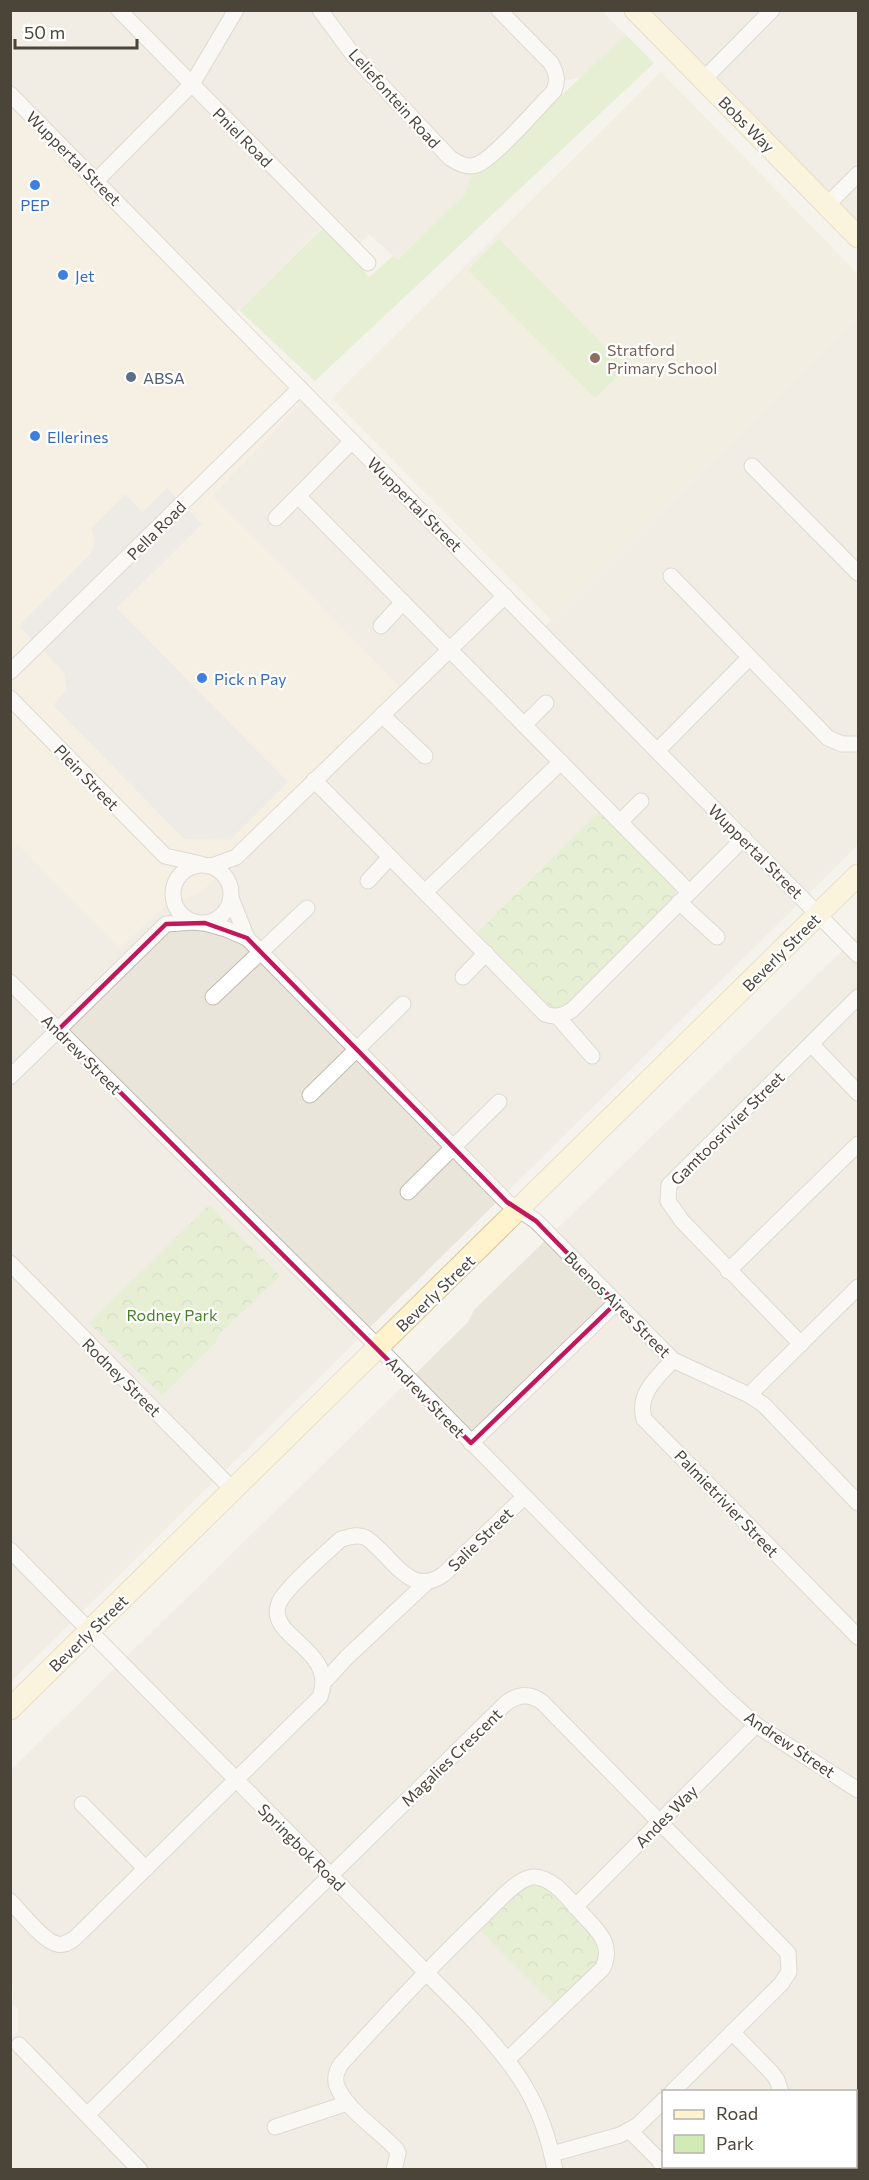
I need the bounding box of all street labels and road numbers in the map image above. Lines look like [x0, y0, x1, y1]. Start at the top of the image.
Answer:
street label: Leliefontein Road [345, 44, 445, 152]
street label: Bobs Way [715, 92, 779, 156]
street label: Pniel Road [209, 103, 277, 171]
street label: Wuppertal Street [23, 107, 125, 209]
street label: Wuppertal Street [364, 453, 466, 555]
street label: Pella Road [123, 497, 189, 563]
street label: Plein Street [51, 740, 123, 814]
street label: Wuppertal Street [705, 800, 807, 902]
street label: Beverly Street [738, 909, 824, 995]
street label: Andrew Street [38, 1010, 126, 1098]
street label: Gamtoosrivier Street [666, 1067, 788, 1189]
street label: Buenos Aires Street [561, 1247, 675, 1361]
street label: Beverly Street [392, 1250, 479, 1335]
street label: Rodney Street [79, 1334, 165, 1420]
street label: Andrew Street [383, 1353, 470, 1442]
street label: Palmietrivier Street [671, 1446, 783, 1561]
street label: Salie Street [444, 1503, 517, 1575]
street label: Beverly Street [45, 1590, 132, 1675]
street label: Magalies Crescent [397, 1704, 505, 1810]
street label: Andrew Street [741, 1707, 839, 1781]
street label: Andes Way [631, 1781, 701, 1851]
street label: Springbok Road [255, 1800, 349, 1894]

